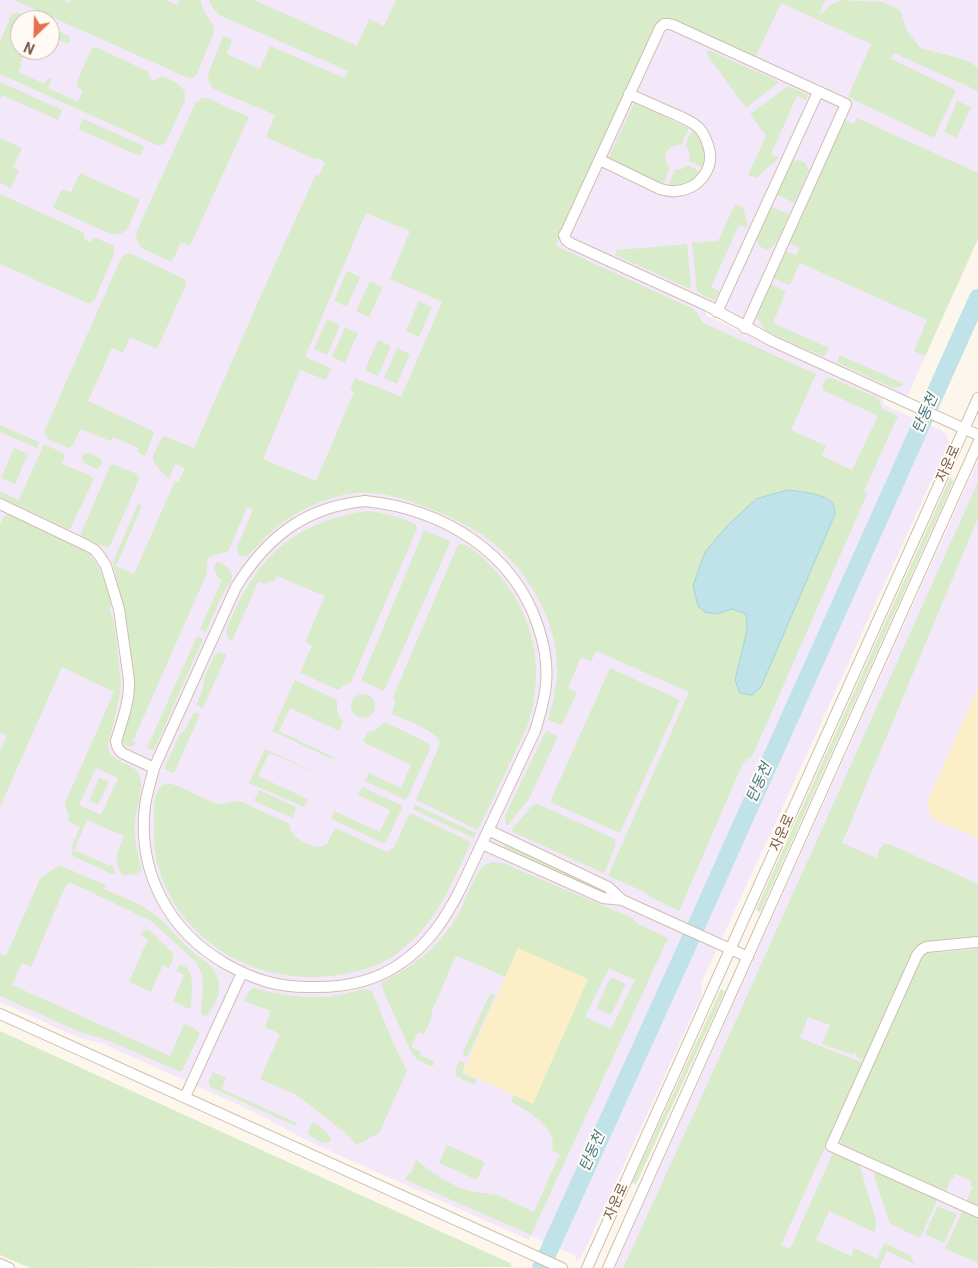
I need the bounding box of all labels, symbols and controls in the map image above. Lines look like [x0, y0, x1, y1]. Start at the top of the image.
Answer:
north arrow [10, 10, 60, 60]
text: N [22, 38, 37, 57]
water label: 탄동천 [909, 391, 943, 437]
street label: 자운로 [933, 443, 965, 485]
water label: 탄동천 [743, 760, 777, 806]
street label: 자운로 [767, 812, 799, 854]
water label: 탄동천 [576, 1129, 610, 1175]
street label: 자운로 [601, 1181, 633, 1223]

